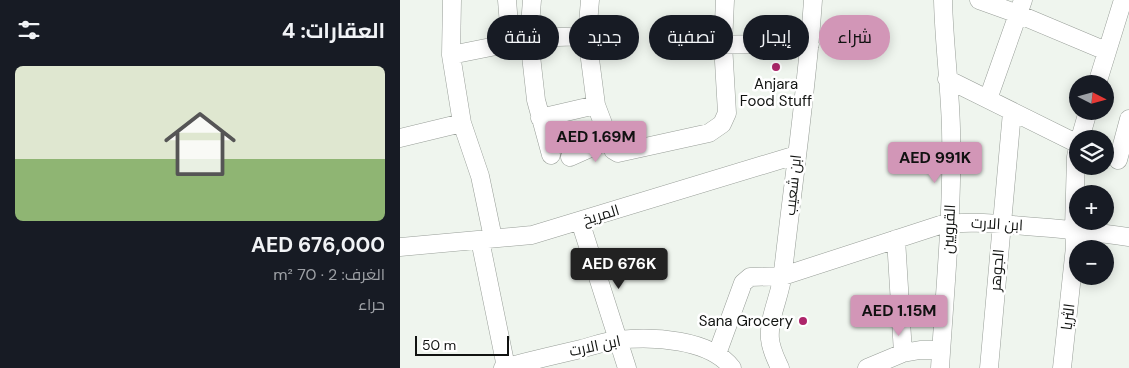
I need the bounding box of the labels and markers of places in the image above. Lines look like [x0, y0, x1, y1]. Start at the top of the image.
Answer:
marker: Anjara Food Stuff [770, 61, 782, 73]
place label: Anjara Food Stuff [740, 74, 812, 111]
pin: AED 1.69M [539, 120, 653, 163]
pin: AED 991K [883, 142, 987, 184]
pin: AED 676K [567, 248, 671, 290]
pin: AED 1.15M [842, 294, 956, 337]
place label: Sana Grocery [699, 311, 794, 331]
marker: Sana Grocery [797, 315, 809, 327]

